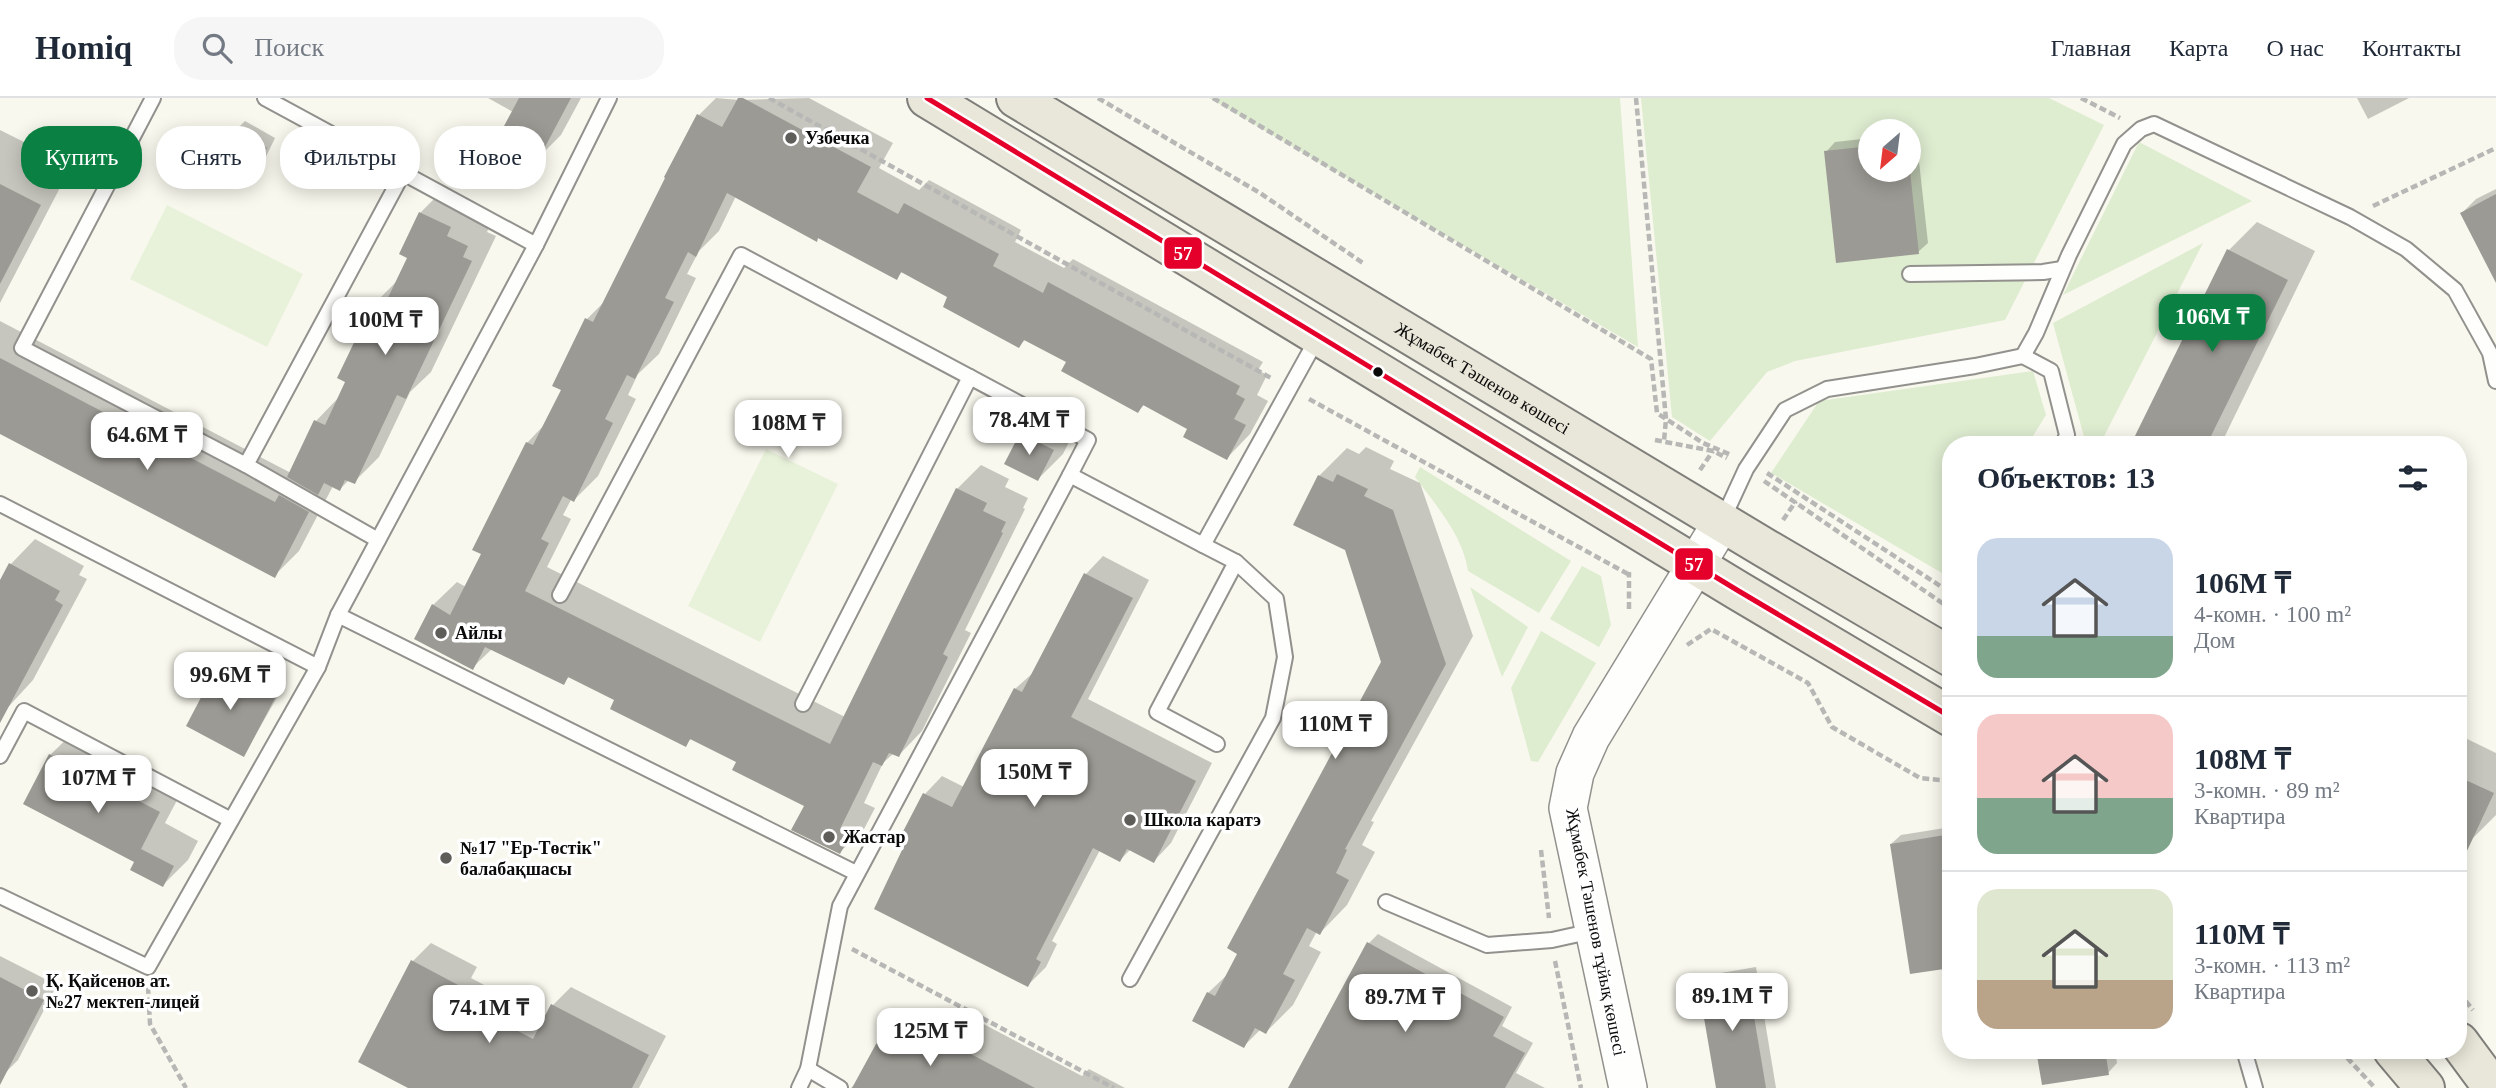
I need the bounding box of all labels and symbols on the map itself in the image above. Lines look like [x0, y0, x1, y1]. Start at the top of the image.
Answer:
north arrow [1858, 119, 1922, 182]
place label: Узбечка [805, 128, 870, 148]
marker: Узбечка [783, 130, 799, 146]
line badge: 57 [1163, 236, 1203, 270]
text: 57 [1174, 243, 1193, 264]
pin: 106M ₸ [2155, 294, 2269, 354]
pin: 100M ₸ [328, 298, 442, 357]
street label: Жұмабек Тәшенов көшесі [1391, 318, 1573, 438]
unlabelled marker [1371, 365, 1385, 379]
pin: 78.4M ₸ [964, 398, 1094, 457]
pin: 108M ₸ [731, 400, 845, 460]
pin: 64.6M ₸ [82, 412, 212, 472]
line badge: 57 [1674, 547, 1714, 581]
text: 57 [1685, 554, 1704, 575]
place label: Айлы [455, 623, 503, 643]
marker: Айлы [433, 625, 449, 641]
pin: 99.6M ₸ [165, 652, 295, 712]
pin: 110M ₸ [1278, 702, 1392, 761]
pin: 150M ₸ [977, 750, 1091, 809]
pin: 107M ₸ [41, 756, 155, 815]
street label: Жұмабек Тәшенов тұйық көшесі [1562, 806, 1630, 1058]
place label: Школа каратэ [1144, 810, 1261, 830]
marker: Школа каратэ [1122, 812, 1138, 828]
place label: Жастар [843, 827, 905, 847]
marker: Жастар [821, 829, 837, 845]
place label: №17 "Ер-Төстік" балабақшасы [460, 838, 602, 879]
marker: №17 "Ер-Төстік" балабақшасы [438, 850, 454, 866]
place label: Қ. Қайсенов ат. №27 мектеп-лицей [46, 971, 200, 1012]
pin: 89.7M ₸ [1340, 974, 1470, 1034]
pin: 89.1M ₸ [1667, 974, 1797, 1033]
marker: Қ. Қайсенов ат. №27 мектеп-лицей [24, 983, 40, 999]
pin: 74.1M ₸ [424, 986, 554, 1045]
pin: 125M ₸ [873, 1009, 987, 1068]

